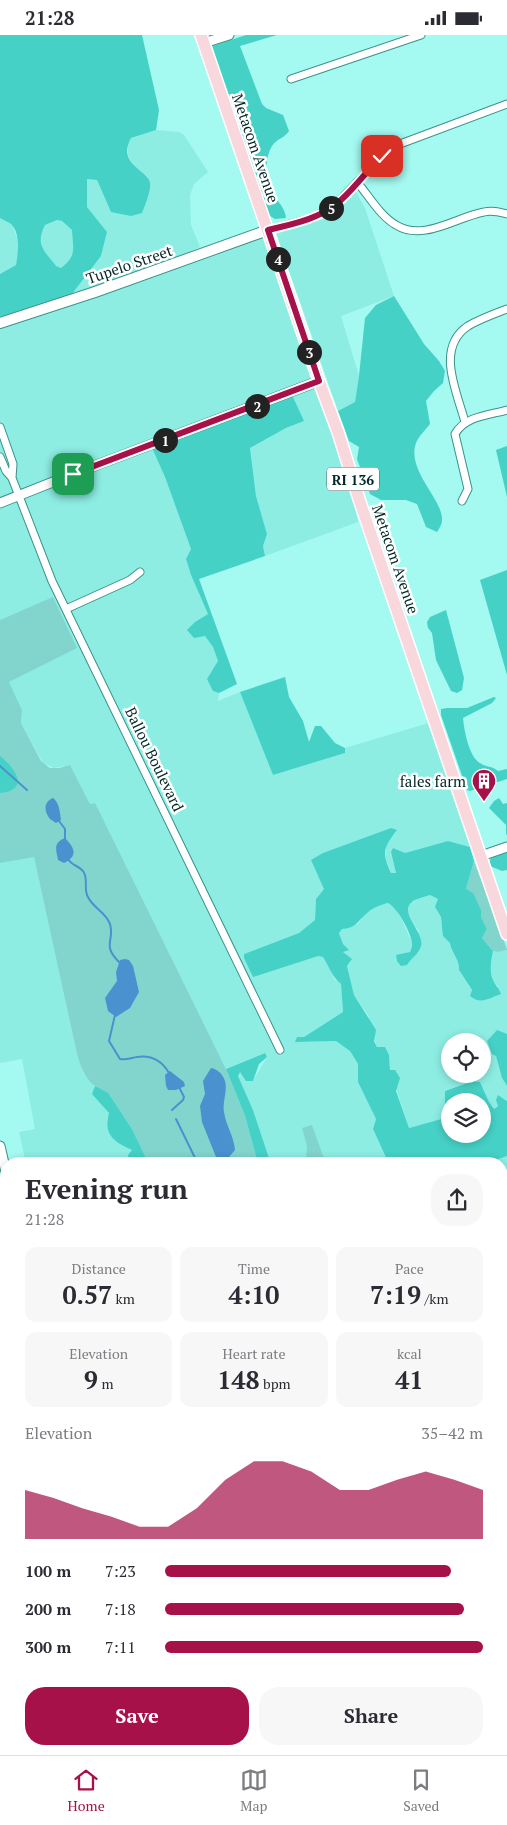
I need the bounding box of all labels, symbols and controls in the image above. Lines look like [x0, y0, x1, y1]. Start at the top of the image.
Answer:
text: 21:28 [25, 5, 74, 30]
street label: Metacom Avenue [228, 91, 284, 205]
pin [361, 135, 403, 177]
icon: check [368, 142, 396, 170]
pin: 5 [318, 195, 344, 221]
text: 5 [328, 199, 335, 218]
street label: Tupelo Street [83, 240, 175, 288]
pin: 4 [266, 247, 290, 271]
text: 4 [275, 250, 282, 269]
pin: 3 [296, 339, 322, 365]
text: 3 [306, 343, 313, 362]
pin: 2 [244, 393, 270, 419]
text: 2 [254, 397, 261, 416]
pin: 1 [152, 427, 178, 453]
text: 1 [162, 431, 169, 450]
pin [52, 453, 94, 495]
icon: arrive [59, 460, 87, 488]
road number: RI 136 [327, 467, 379, 491]
street label: Metacom Avenue [368, 502, 424, 616]
street label: Ballou Boulevard [121, 704, 189, 814]
building icon: fales farm [471, 768, 497, 802]
place label: fales farm [400, 771, 466, 791]
map controls [441, 1033, 491, 1143]
button: locate [441, 1033, 491, 1083]
button: layers [441, 1093, 491, 1143]
text: Evening run [25, 1170, 188, 1207]
button: share [431, 1174, 483, 1226]
text: 21:28 [25, 1208, 64, 1230]
text: Distance [72, 1259, 126, 1278]
text: Time [238, 1259, 270, 1278]
text: Pace [395, 1259, 424, 1278]
text: 0.57 [62, 1278, 112, 1311]
text: 4:10 [229, 1278, 279, 1311]
text: 7:19 [370, 1278, 421, 1311]
text: km [112, 1289, 135, 1308]
text: /km [421, 1289, 449, 1308]
text: Elevation [69, 1344, 128, 1363]
text: Heart rate [223, 1344, 285, 1363]
text: kcal [397, 1344, 422, 1363]
text: 9 [84, 1363, 98, 1396]
text: 148 [217, 1363, 260, 1396]
text: 41 [395, 1363, 423, 1396]
text: m [98, 1374, 113, 1393]
text: bpm [260, 1374, 291, 1393]
text: Elevation [25, 1422, 92, 1444]
text: 35–42 m [421, 1422, 483, 1444]
text: 100 m [25, 1560, 71, 1582]
text: 7:23 [105, 1560, 136, 1582]
text: 200 m [25, 1598, 71, 1620]
text: 7:18 [105, 1598, 136, 1620]
text: 300 m [25, 1636, 71, 1658]
text: 7:11 [105, 1636, 136, 1658]
button: Save [25, 1687, 249, 1745]
button: Share [259, 1687, 483, 1745]
tab: Home [68, 1766, 105, 1815]
tab: Map [240, 1766, 268, 1815]
tab: Saved [403, 1766, 439, 1815]

